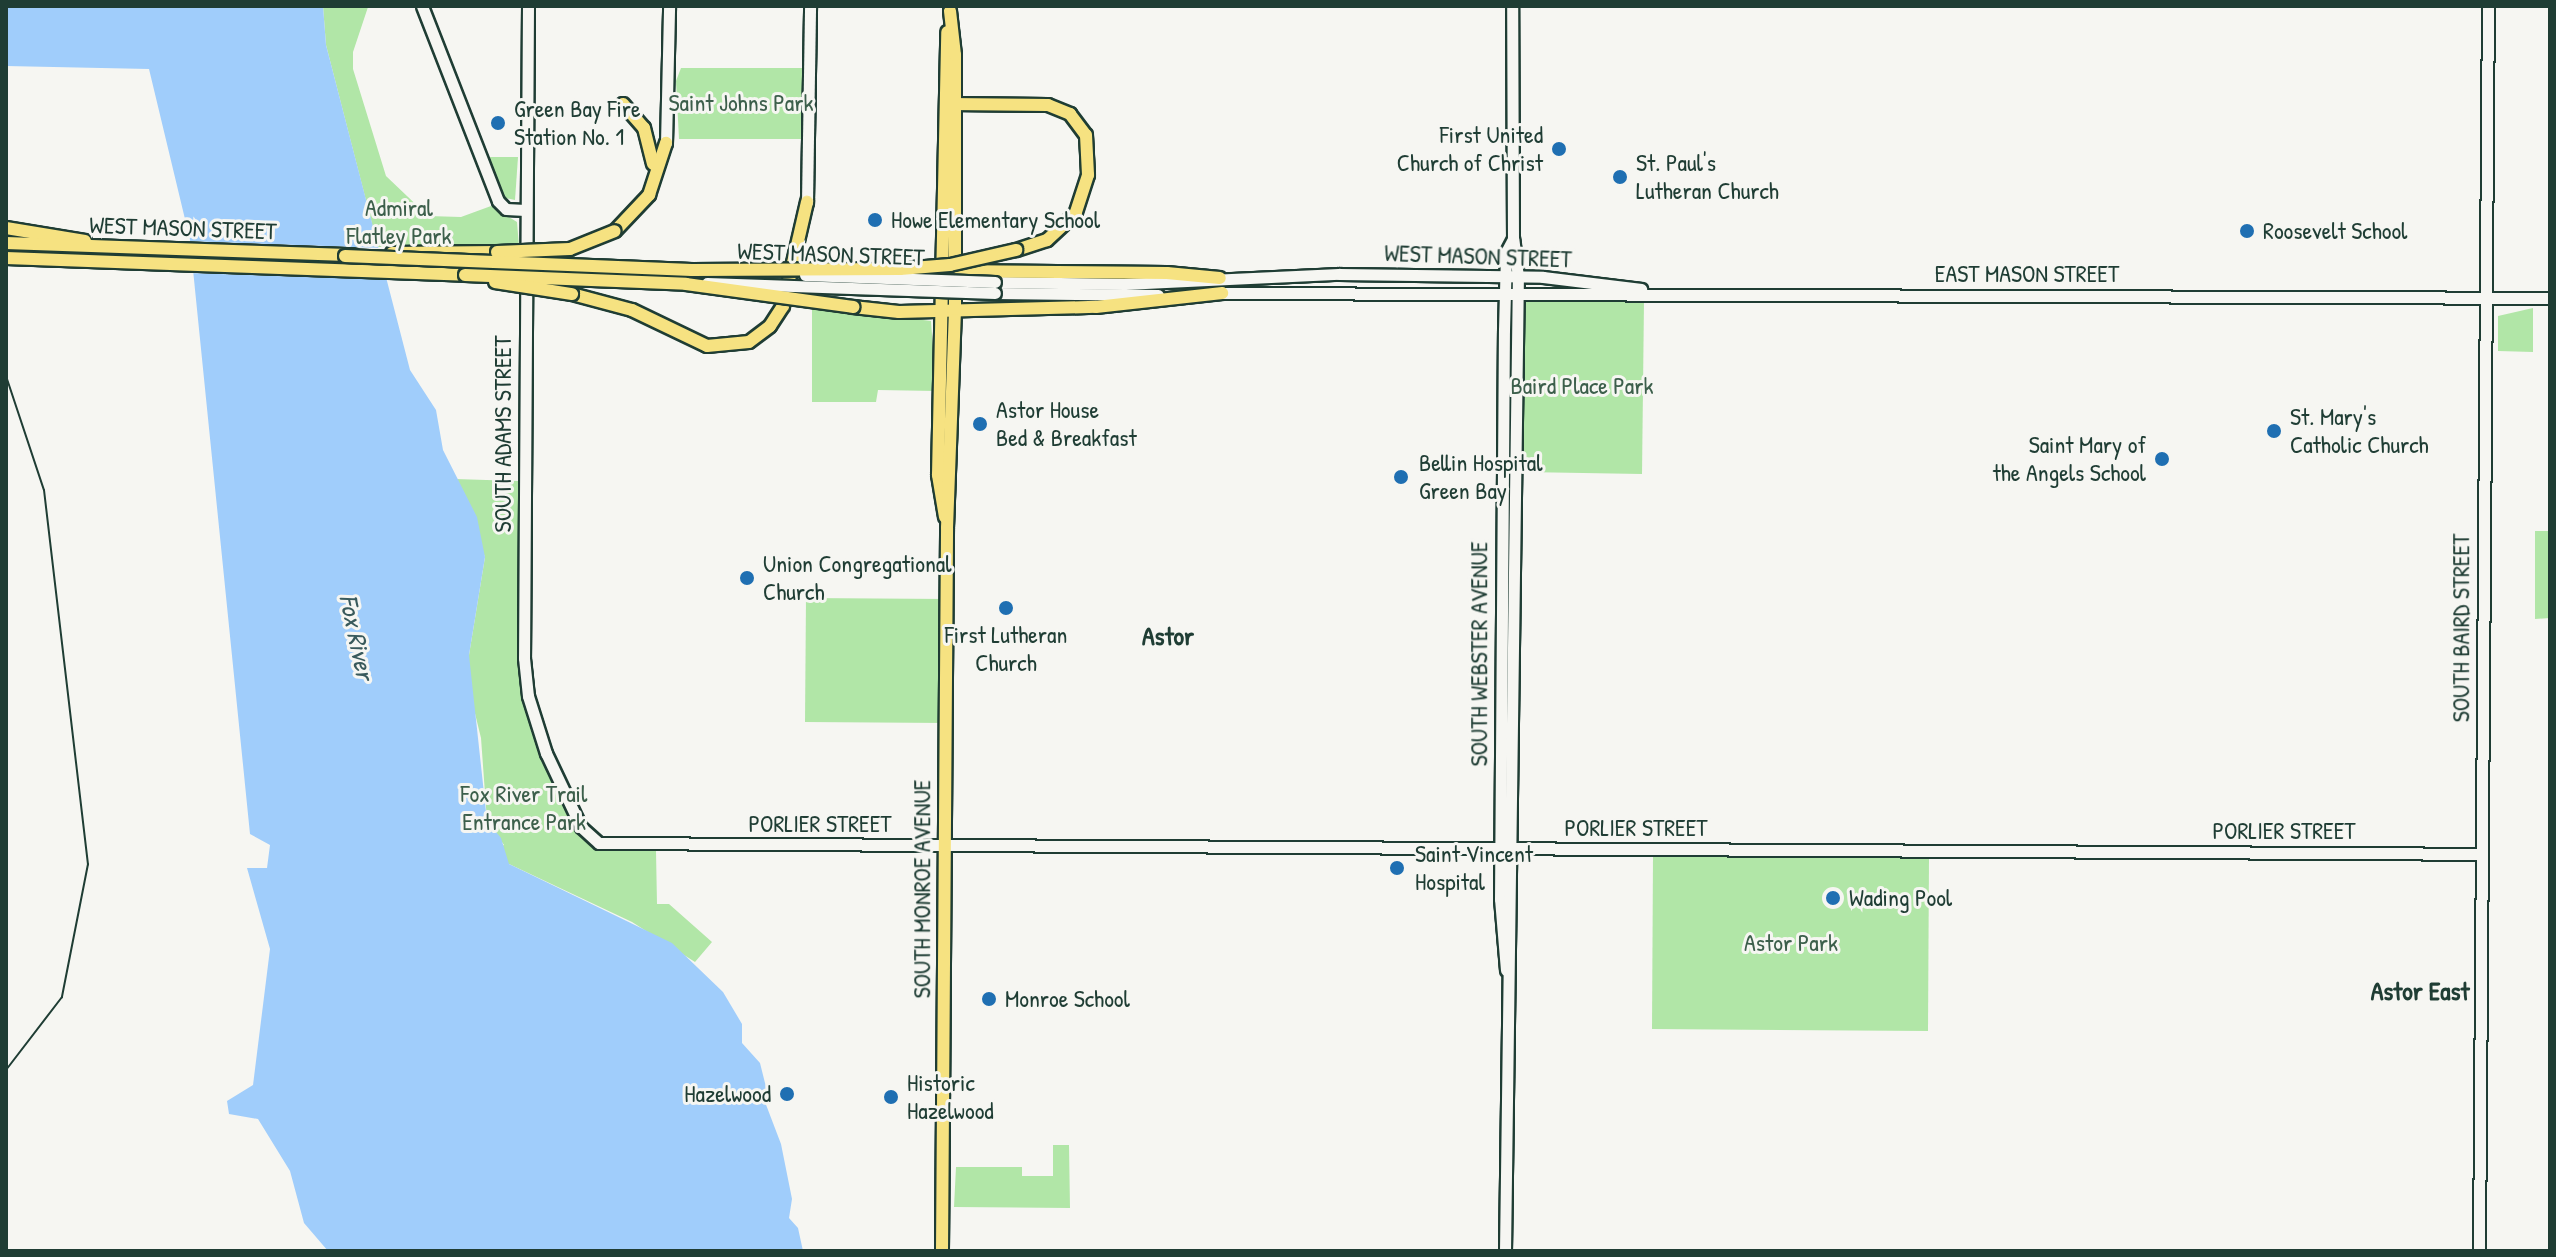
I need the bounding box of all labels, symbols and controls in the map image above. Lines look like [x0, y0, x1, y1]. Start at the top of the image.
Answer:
park label: Saint Johns Park [669, 89, 813, 117]
place label: Green Bay Fire Station No. 1 [514, 95, 641, 151]
marker: Green Bay Fire Station No. 1 [489, 114, 507, 132]
place label: First United Church of Christ [1397, 121, 1543, 177]
marker: First United Church of Christ [1550, 140, 1568, 158]
place label: St. Paul's Lutheran Church [1636, 149, 1779, 205]
marker: St. Paul's Lutheran Church [1611, 168, 1629, 186]
park label: Admiral Flatley Park [347, 194, 451, 250]
place label: Howe Elementary School [891, 206, 1100, 234]
street label: WEST MASON STREET [89, 210, 277, 246]
marker: Howe Elementary School [866, 211, 884, 229]
place label: Roosevelt School [2263, 217, 2407, 245]
marker: Roosevelt School [2238, 222, 2256, 240]
street label: WEST MASON STREET [737, 236, 925, 272]
street label: WEST MASON STREET [1384, 238, 1572, 274]
street label: EAST MASON STREET [1935, 260, 2119, 288]
street label: SOUTH ADAMS STREET [489, 336, 517, 532]
park label: Baird Place Park [1511, 372, 1653, 400]
place label: Astor House Bed & Breakfast [996, 396, 1137, 452]
place label: St. Mary's Catholic Church [2290, 403, 2429, 459]
marker: Astor House Bed & Breakfast [971, 415, 989, 433]
marker: St. Mary's Catholic Church [2265, 422, 2283, 440]
place label: Saint Mary of the Angels School [1993, 431, 2146, 487]
place label: Bellin Hospital Green Bay [1419, 449, 1543, 505]
marker: Saint Mary of the Angels School [2153, 450, 2171, 468]
marker: Bellin Hospital Green Bay [1390, 466, 1412, 488]
street label: SOUTH BAIRD STREET [2447, 534, 2475, 722]
street label: SOUTH WEBSTER AVENUE [1465, 542, 1493, 766]
place label: Union Congregational Church [763, 550, 952, 606]
marker: Union Congregational Church [738, 569, 756, 587]
water label: Fox River [333, 592, 381, 682]
marker: First Lutheran Church [997, 599, 1015, 617]
district label: Astor [1142, 620, 1194, 652]
place label: First Lutheran Church [945, 621, 1067, 677]
park label: Fox River Trail Entrance Park [461, 780, 587, 836]
street label: SOUTH MONROE AVENUE [908, 780, 936, 998]
street label: PORLIER STREET [749, 810, 891, 838]
street label: PORLIER STREET [1565, 814, 1707, 842]
street label: PORLIER STREET [2213, 817, 2355, 845]
place label: Saint Vincent Hospital [1415, 840, 1533, 896]
marker: Saint Vincent Hospital [1386, 857, 1408, 879]
place label: Wading Pool [1849, 884, 1952, 912]
marker: Wading Pool [1824, 889, 1842, 907]
park label: Astor Park [1744, 929, 1838, 957]
district label: Astor East [2371, 975, 2469, 1007]
place label: Monroe School [1005, 985, 1130, 1013]
marker: Monroe School [980, 990, 998, 1008]
place label: Historic Hazelwood [907, 1069, 994, 1125]
place label: Hazelwood [684, 1080, 771, 1108]
marker: Hazelwood [778, 1085, 796, 1103]
marker: Historic Hazelwood [882, 1088, 900, 1106]

